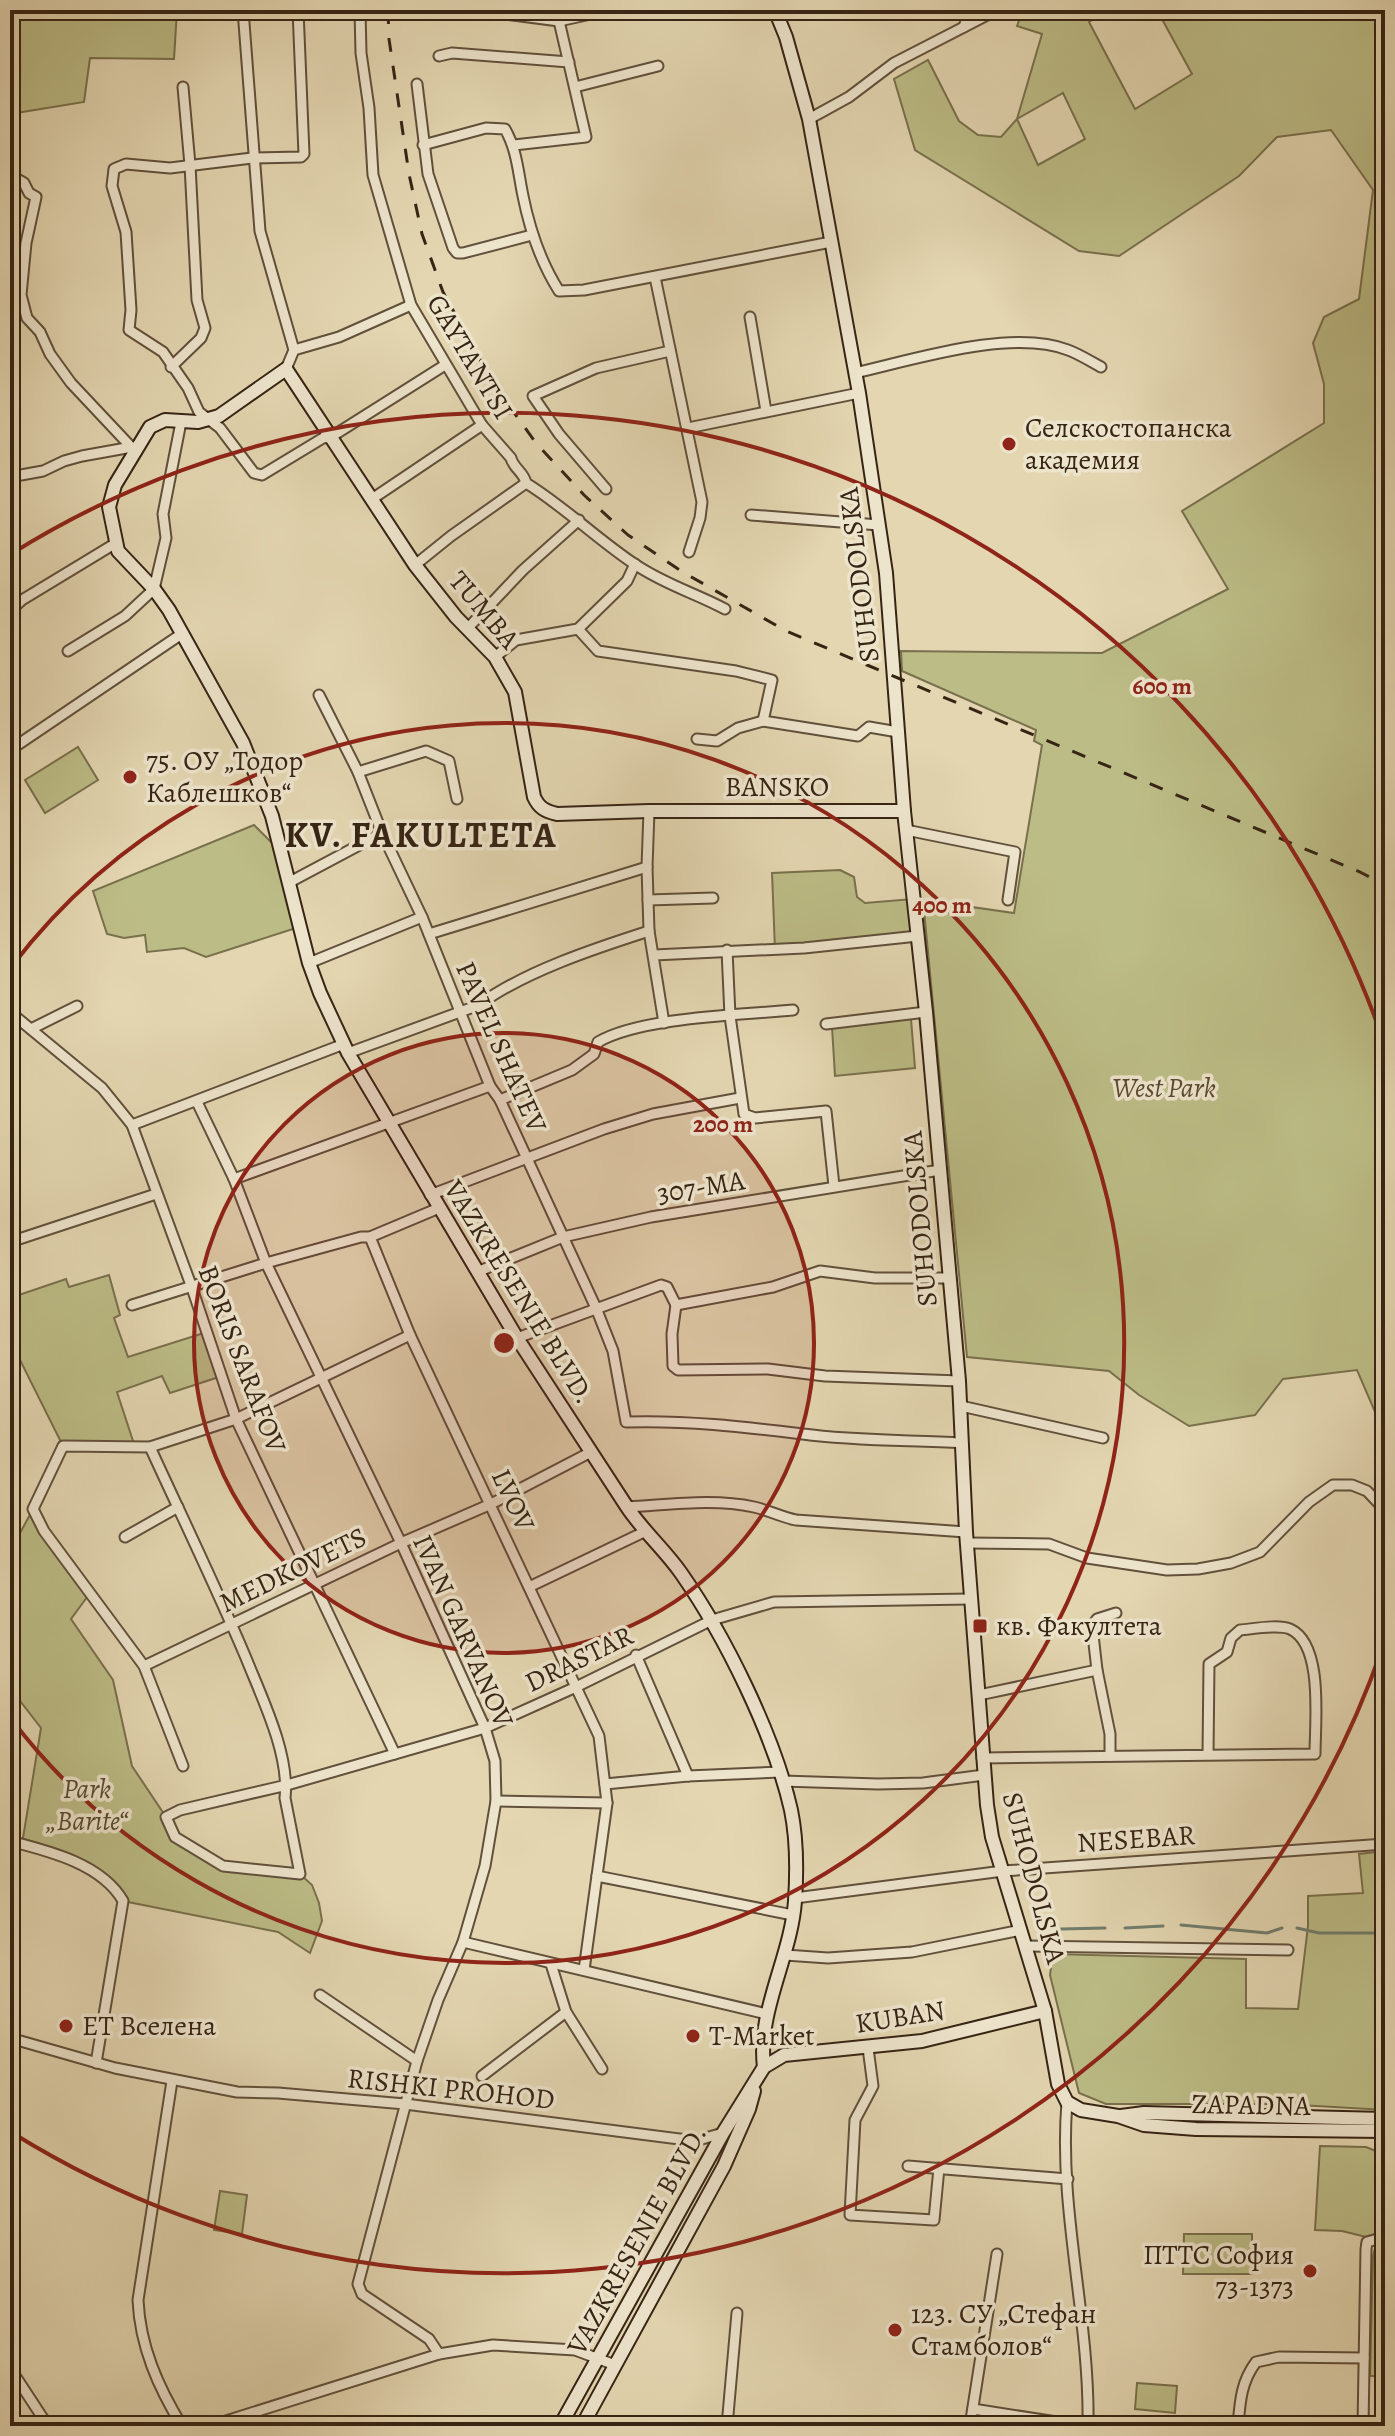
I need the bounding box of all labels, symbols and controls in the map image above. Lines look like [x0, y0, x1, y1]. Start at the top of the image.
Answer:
street label: GAYTANTSI [418, 287, 522, 427]
place label: Селскостопанска академия [1025, 409, 1232, 479]
marker: Селскостопанска академия [1000, 435, 1018, 453]
street label: SUHODOLSKA [829, 485, 889, 665]
street label: TUMBA [440, 563, 528, 658]
text: 600 m [1132, 670, 1192, 702]
place label: 75. ОУ „Тодор Каблешков“ [146, 742, 303, 812]
marker: 75. ОУ „Тодор Каблешков“ [121, 768, 139, 786]
street label: BANSKO [725, 768, 829, 806]
district label: KV. FAKULTETA [285, 810, 557, 859]
text: 400 m [912, 889, 972, 921]
street label: PAVEL SHATEV [446, 955, 556, 1139]
park label: West Park [1112, 1069, 1216, 1107]
text: 200 m [693, 1108, 753, 1140]
street label: SUHODOLSKA [893, 1129, 947, 1308]
street label: 307-МА [654, 1161, 748, 1213]
street label: VAZKRESENIE BLVD. [434, 1172, 603, 1411]
street label: BORIS SARAFOV [189, 1260, 296, 1459]
centre of rings [490, 1329, 518, 1357]
street label: LVOV [482, 1463, 544, 1538]
street label: MEDKOVETS [213, 1518, 373, 1622]
street label: IVAN GARVANOV [403, 1529, 523, 1734]
place label: кв. Факултета [996, 1607, 1162, 1645]
street label: DRASTAR [519, 1616, 639, 1702]
marker: кв. Факултета [971, 1617, 989, 1635]
park label: Park „Barite“ [45, 1770, 130, 1840]
street label: SUHODOLSKA [993, 1788, 1075, 1969]
street label: NESEBAR [1076, 1816, 1196, 1862]
street label: KUBAN [853, 1991, 947, 2043]
place label: ЕТ Вселена [82, 2007, 216, 2045]
marker: ЕТ Вселена [57, 2017, 75, 2035]
place label: T-Market [709, 2017, 814, 2055]
marker: T-Market [684, 2027, 702, 2045]
street label: RISHKI PROHOD [345, 2059, 557, 2119]
street label: ZAPADNA [1191, 2085, 1312, 2125]
street label: VAZKRESENIE BLVD. [558, 2118, 716, 2362]
place label: ПТТС София 73-1373 [1143, 2236, 1294, 2306]
marker: ПТТС София 73-1373 [1301, 2262, 1319, 2280]
place label: 123. СУ „Стефан Стамболов“ [911, 2295, 1096, 2365]
marker: 123. СУ „Стефан Стамболов“ [886, 2321, 904, 2339]

